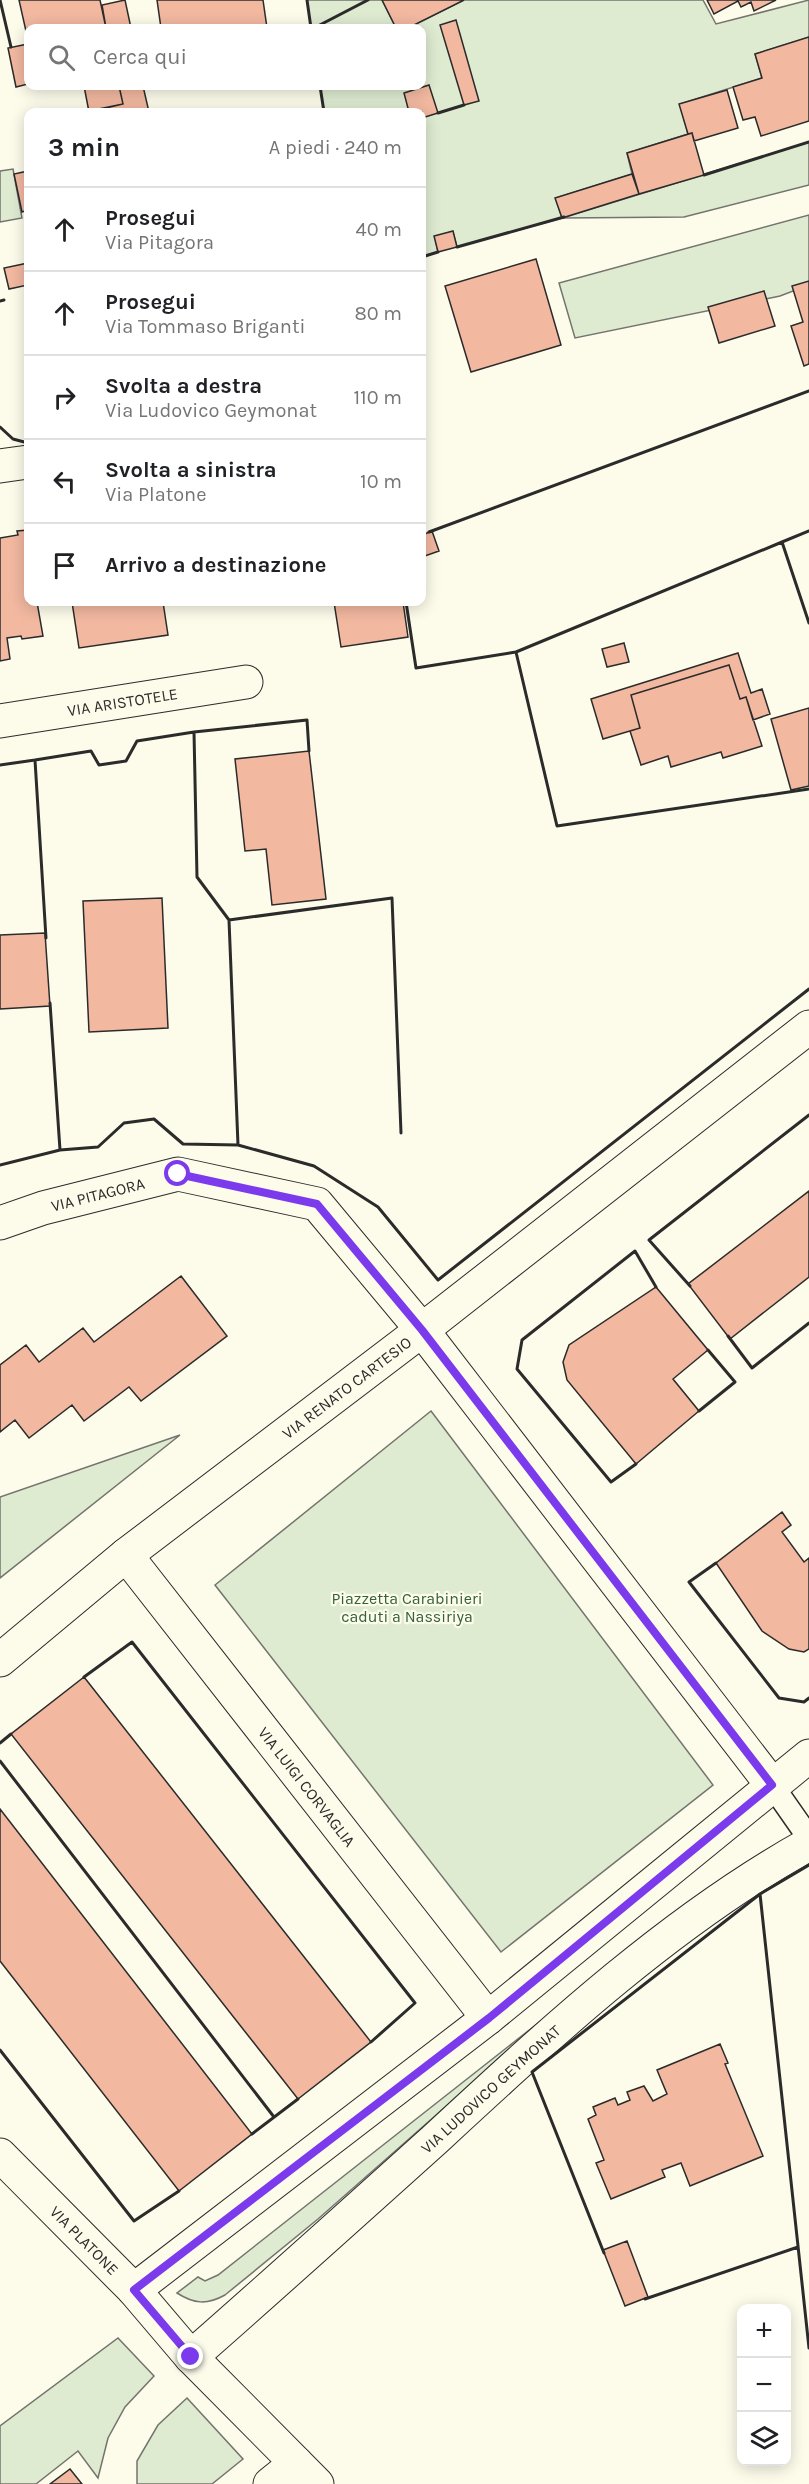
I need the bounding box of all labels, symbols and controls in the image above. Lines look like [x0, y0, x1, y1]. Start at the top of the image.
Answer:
search box [24, 24, 426, 90]
icon: search [45, 41, 78, 74]
text: Cerca qui [93, 44, 187, 70]
text: 3 min [48, 132, 120, 163]
text: A piedi · 240 m [269, 136, 402, 159]
text: Prosegui [105, 205, 196, 231]
icon: ahead [48, 213, 81, 246]
text: 40 m [356, 218, 402, 241]
text: Via Pitagora [105, 231, 214, 254]
text: Prosegui [105, 289, 196, 315]
icon: ahead [48, 297, 81, 330]
text: 80 m [354, 302, 402, 325]
text: Via Tommaso Briganti [105, 315, 305, 338]
text: Svolta a destra [105, 373, 262, 399]
icon: right [48, 381, 81, 414]
text: 110 m [353, 386, 402, 409]
text: Via Ludovico Geymonat [105, 399, 317, 422]
text: Svolta a sinistra [105, 457, 277, 483]
icon: left [48, 465, 81, 498]
text: 10 m [360, 470, 402, 493]
text: Via Platone [105, 483, 206, 506]
icon: arrive [48, 549, 81, 582]
text: Arrivo a destinazione [105, 552, 326, 578]
street label: VIA ARISTOTELE [66, 683, 179, 720]
route start [164, 1160, 190, 1186]
street label: VIA PITAGORA [49, 1173, 147, 1215]
street label: VIA RENATO CARTESIO [278, 1332, 415, 1443]
park label: Piazzetta Carabinieri caduti a Nassiriya [331, 1589, 483, 1626]
street label: VIA LUIGI CORVAGLIA [254, 1723, 360, 1850]
street label: VIA LUDOVICO GEYMONAT [417, 2021, 564, 2157]
street label: VIA PLATONE [46, 2202, 123, 2279]
map controls [737, 2304, 791, 2466]
button: + [737, 2304, 791, 2358]
route end [177, 2343, 203, 2369]
button: − [737, 2358, 791, 2412]
button: layers [737, 2412, 791, 2466]

